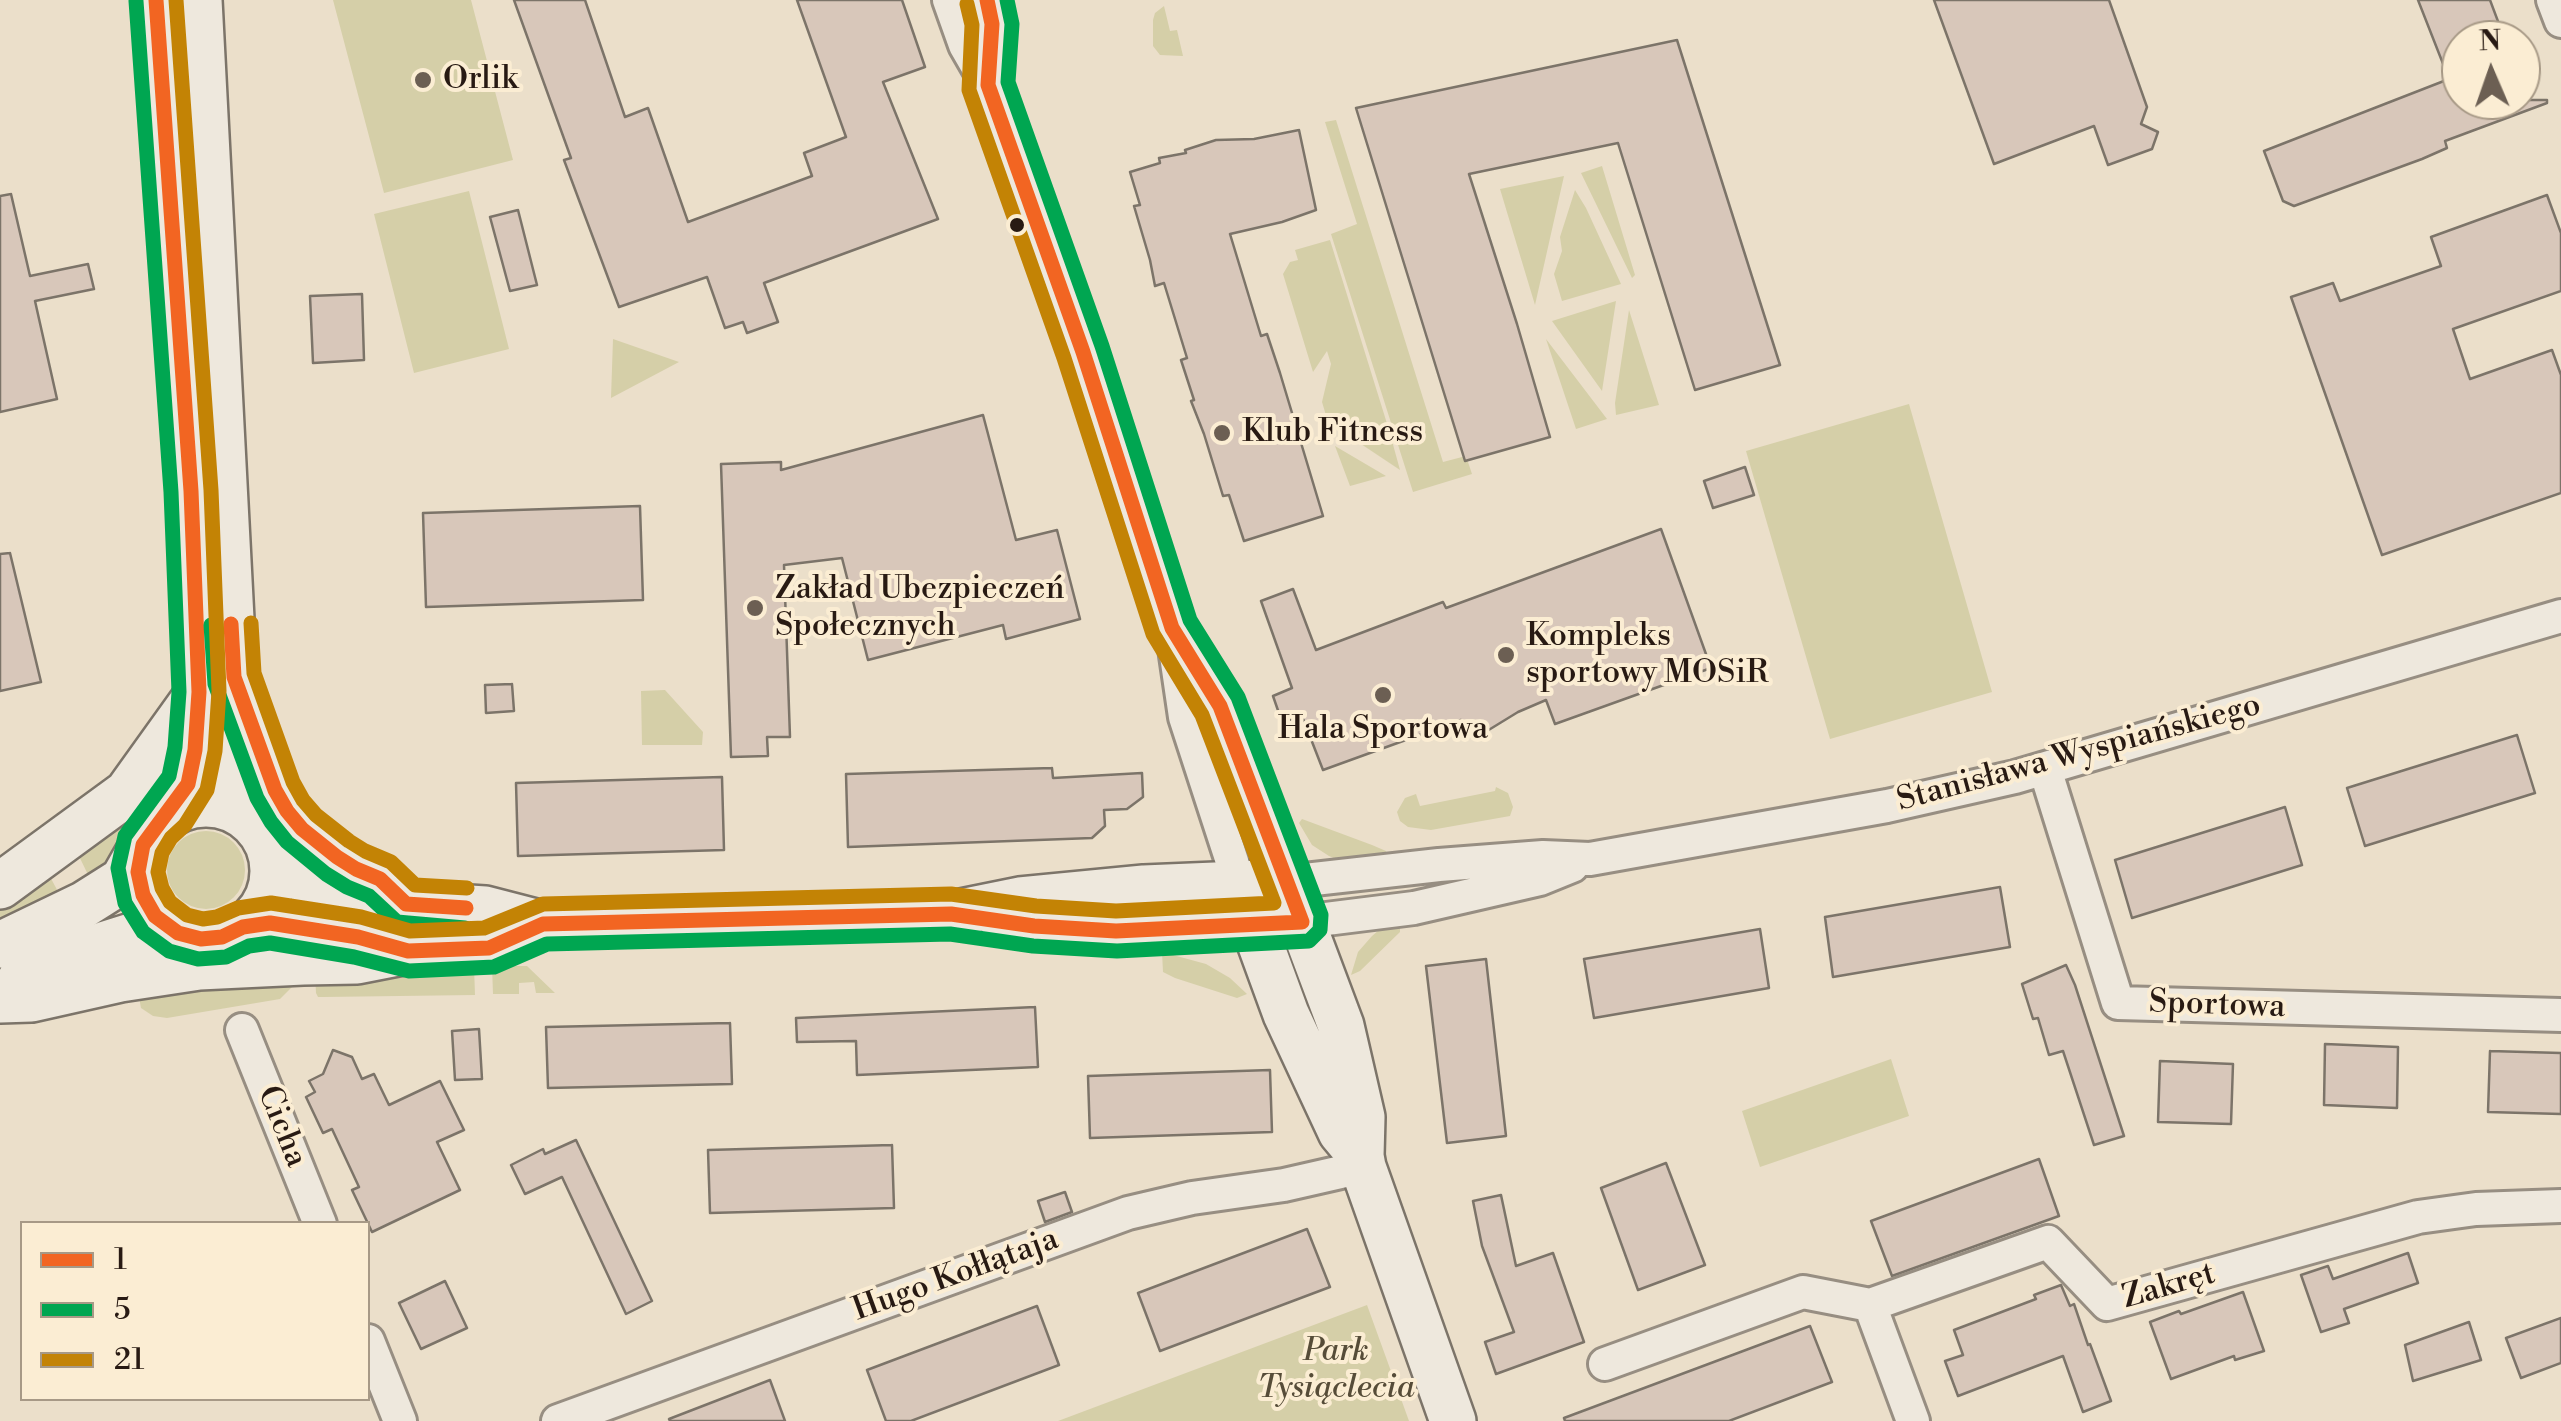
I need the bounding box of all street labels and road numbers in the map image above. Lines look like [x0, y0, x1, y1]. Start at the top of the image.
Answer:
street label: Stanisława Wyspiańskiego [1893, 687, 2265, 821]
street label: Sportowa [2148, 984, 2286, 1028]
street label: Cicha [248, 1081, 314, 1173]
street label: Hugo Kołłątaja [848, 1221, 1064, 1331]
street label: Zakręt [2118, 1255, 2220, 1319]

